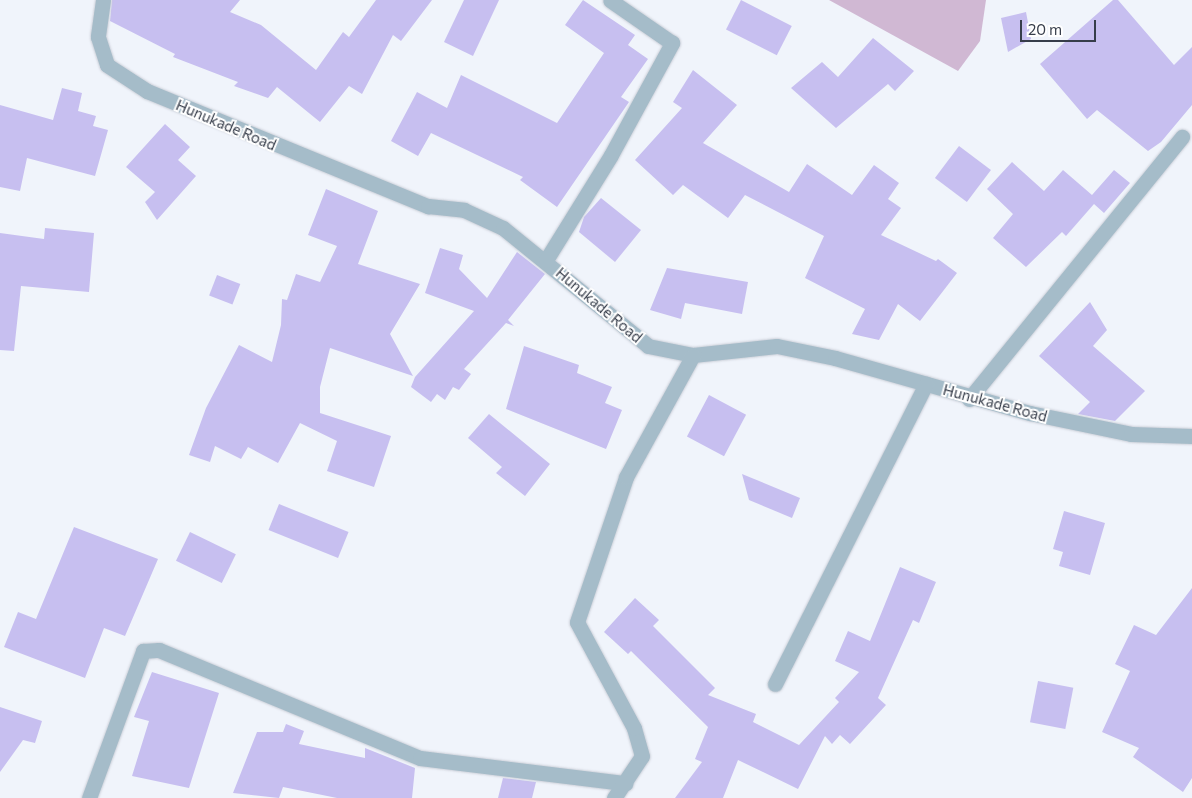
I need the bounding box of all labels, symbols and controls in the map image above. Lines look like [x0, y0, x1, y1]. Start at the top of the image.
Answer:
scale bar [1022, 10, 1098, 42]
text: 20 m [1028, 20, 1062, 38]
street label: Hunukade Road [173, 96, 279, 154]
street label: Hunukade Road [552, 264, 646, 346]
street label: Hunukade Road [941, 380, 1049, 426]

